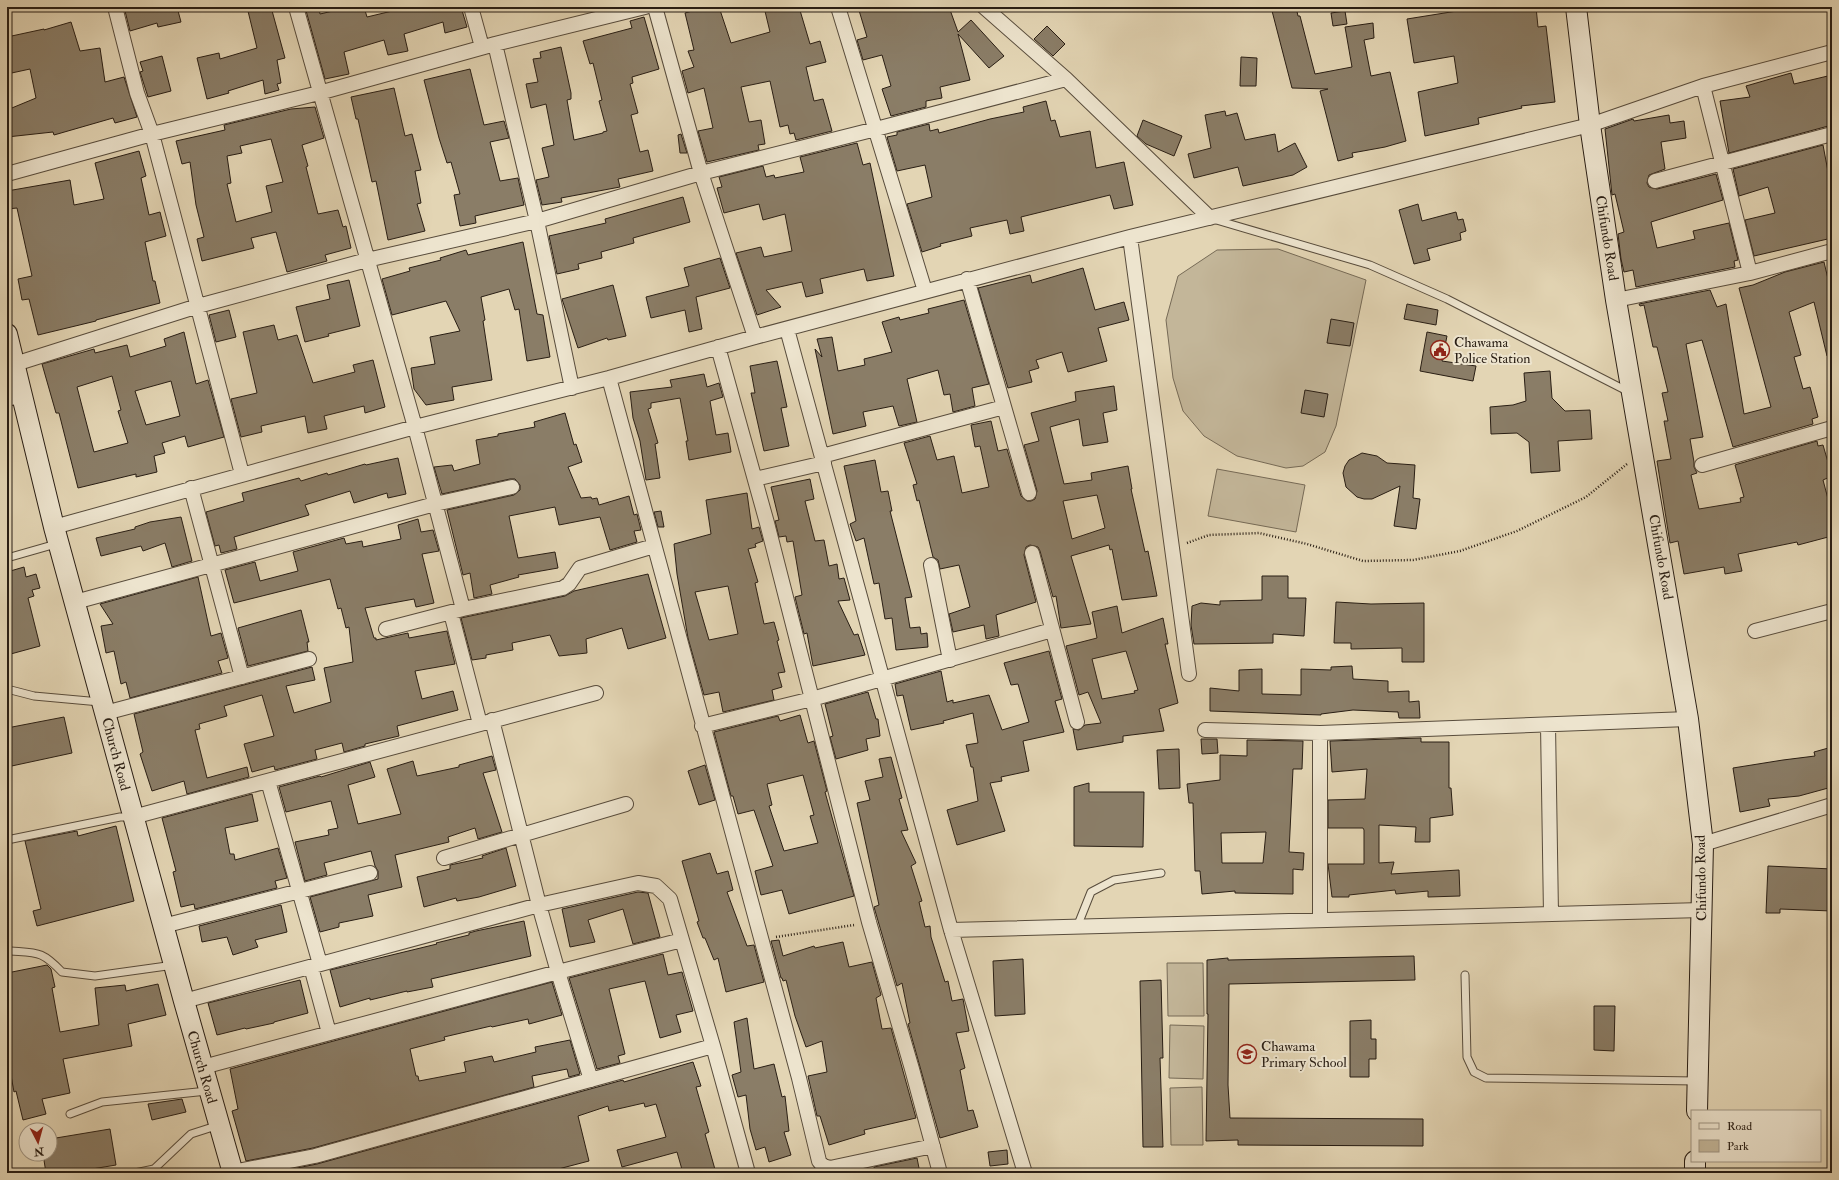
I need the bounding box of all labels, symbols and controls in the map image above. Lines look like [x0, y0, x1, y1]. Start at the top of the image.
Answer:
street label: Chifundo Road [1592, 194, 1622, 282]
place label: Chawama Police Station [1454, 334, 1530, 367]
public building icon: Chawama Police Station [1429, 339, 1451, 361]
street label: Chifundo Road [1645, 513, 1677, 601]
street label: Church Road [98, 716, 134, 793]
street label: Chifundo Road [1692, 835, 1710, 921]
street label: Church Road [183, 1029, 221, 1106]
place label: Chawama Primary School [1261, 1038, 1347, 1072]
school or university icon: Chawama Primary School [1236, 1043, 1258, 1065]
legend [1691, 1110, 1821, 1162]
text: Road [1727, 1119, 1752, 1134]
north arrow [18, 1122, 58, 1162]
text: Park [1727, 1139, 1749, 1154]
text: N [32, 1144, 46, 1159]

